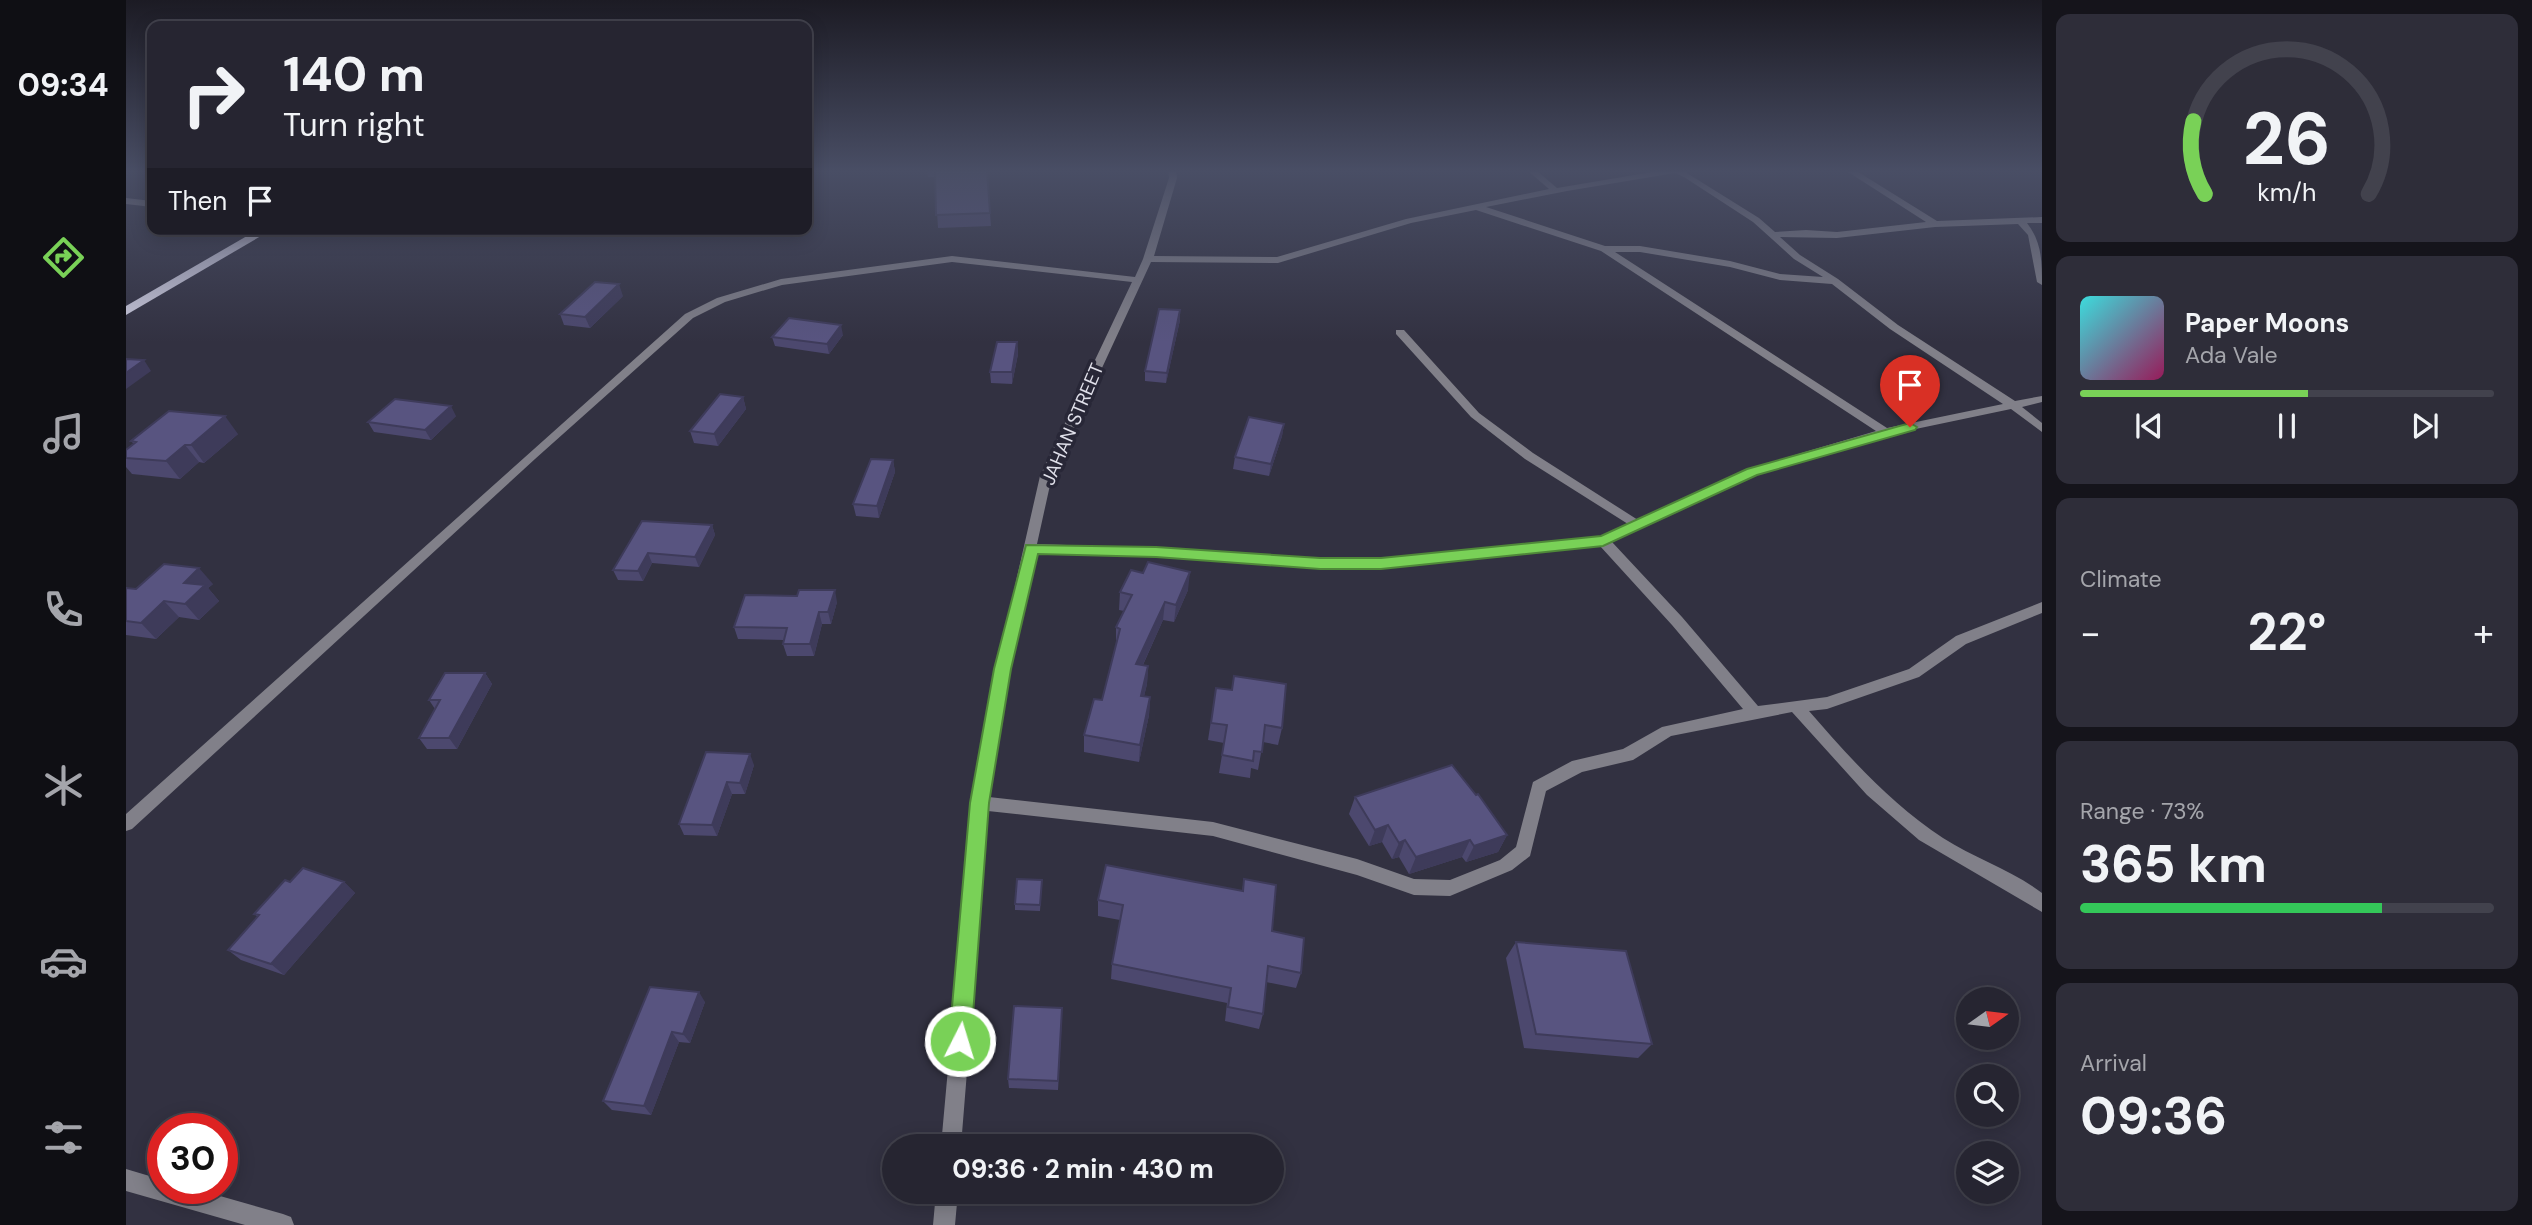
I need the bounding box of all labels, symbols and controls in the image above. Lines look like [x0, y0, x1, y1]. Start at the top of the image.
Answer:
text: 140 m [283, 42, 425, 106]
icon: right [168, 49, 259, 140]
text: 09:34 [17, 64, 109, 106]
text: 26 [2243, 92, 2331, 187]
text: Turn right [283, 104, 425, 146]
text: km/h [2257, 176, 2317, 209]
icon: arrive [241, 182, 279, 220]
text: Then [168, 184, 227, 218]
icon: directions [39, 233, 88, 282]
text: Paper Moons [2185, 306, 2349, 340]
text: Ada Vale [2185, 340, 2278, 370]
pin [1880, 355, 1940, 427]
street label: JAHAN STREET [1036, 359, 1110, 489]
icon: arrive [1891, 366, 1929, 404]
icon: previous [2130, 407, 2168, 445]
icon: pause [2268, 407, 2306, 445]
icon: next [2406, 407, 2444, 445]
icon: music [39, 409, 88, 458]
text: Climate [2080, 564, 2162, 594]
icon: phone [39, 585, 88, 634]
text: 22° [2248, 598, 2326, 666]
text: − [2080, 608, 2101, 658]
text: + [2473, 608, 2494, 658]
icon: climate [39, 761, 88, 810]
text: Range · 73% [2080, 796, 2204, 826]
text: 365 km [2080, 830, 2267, 898]
icon: car [39, 937, 88, 986]
north arrow [1956, 987, 2020, 1050]
map controls [1956, 987, 2019, 1204]
position arrow [923, 1004, 997, 1078]
text: Arrival [2080, 1048, 2147, 1078]
button: search [1956, 1064, 2019, 1127]
text: 09:36 [2080, 1082, 2227, 1150]
icon: filters [39, 1113, 88, 1162]
speed limit sign: 30 [147, 1113, 238, 1204]
button: layers [1956, 1141, 2019, 1204]
text: 09:36 · 2 min · 430 m [952, 1152, 1214, 1186]

